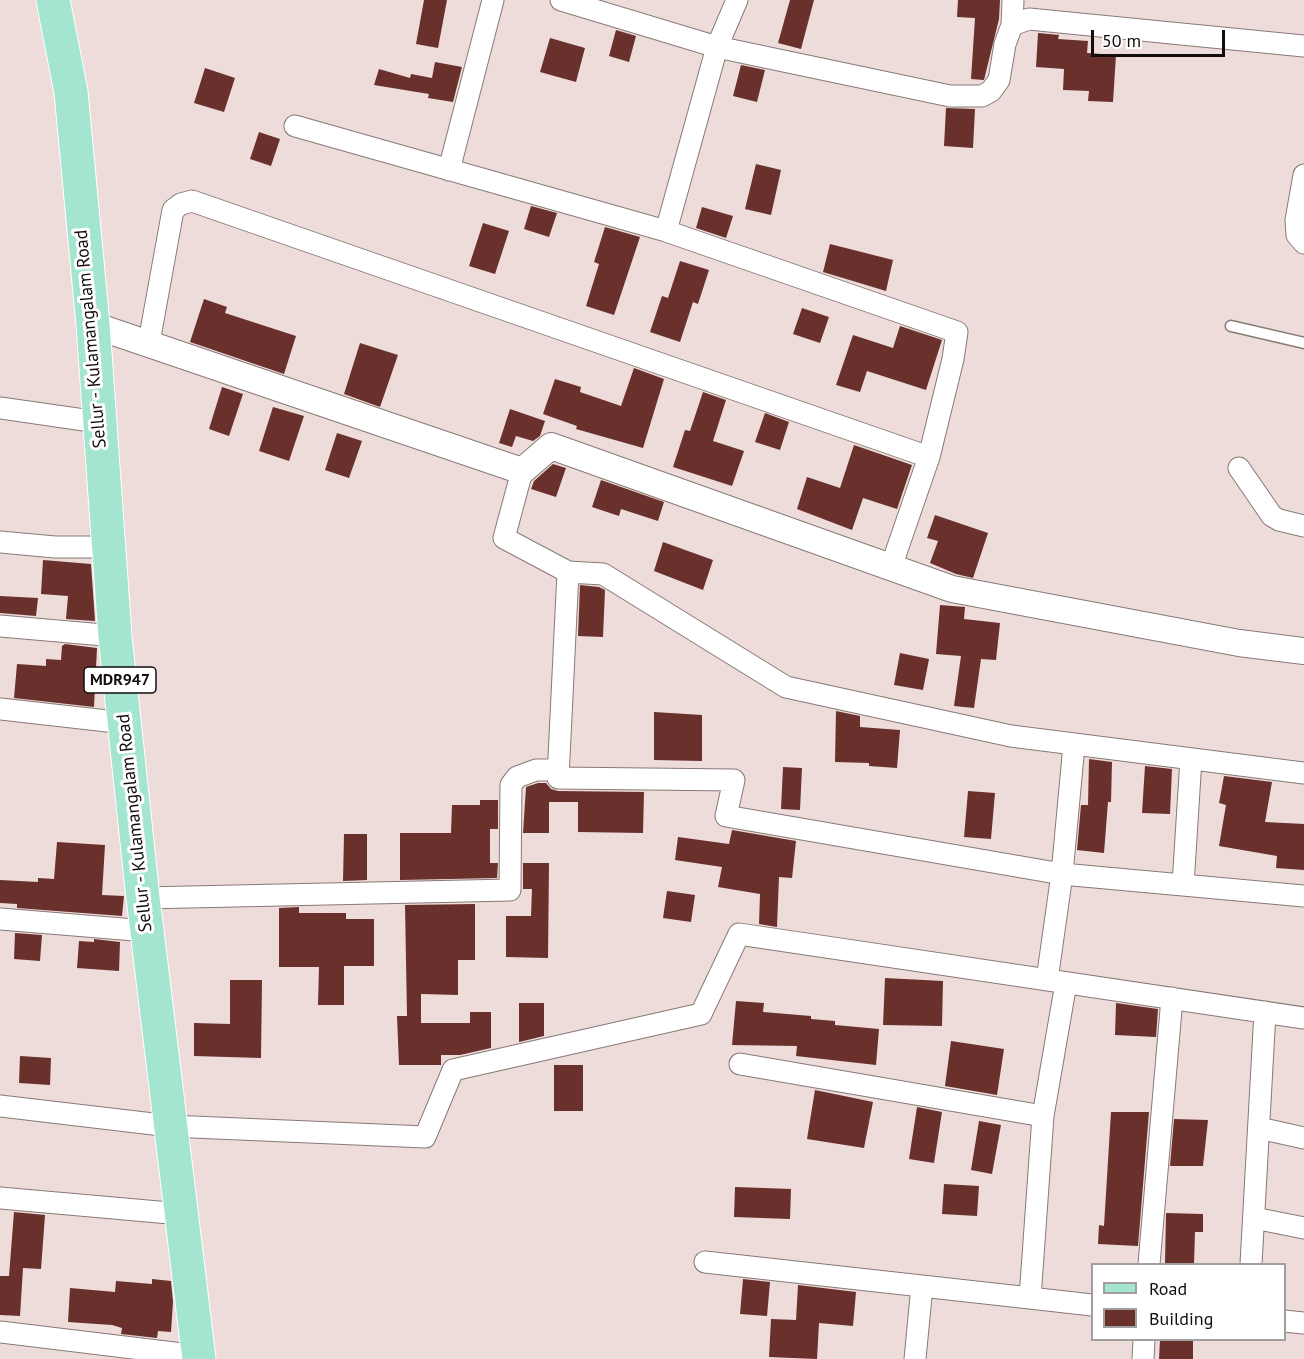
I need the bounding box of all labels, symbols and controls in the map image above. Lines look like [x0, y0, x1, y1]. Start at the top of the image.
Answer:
scale bar [1094, 18, 1228, 56]
text: 50 m [1102, 29, 1141, 52]
street label: Sellur - Kulamangalam Road [71, 229, 111, 449]
road number: MDR947 [84, 667, 156, 693]
street label: Sellur - Kulamangalam Road [113, 713, 157, 933]
legend [1091, 1263, 1286, 1341]
text: Road [1149, 1277, 1187, 1300]
text: Building [1149, 1307, 1213, 1330]

